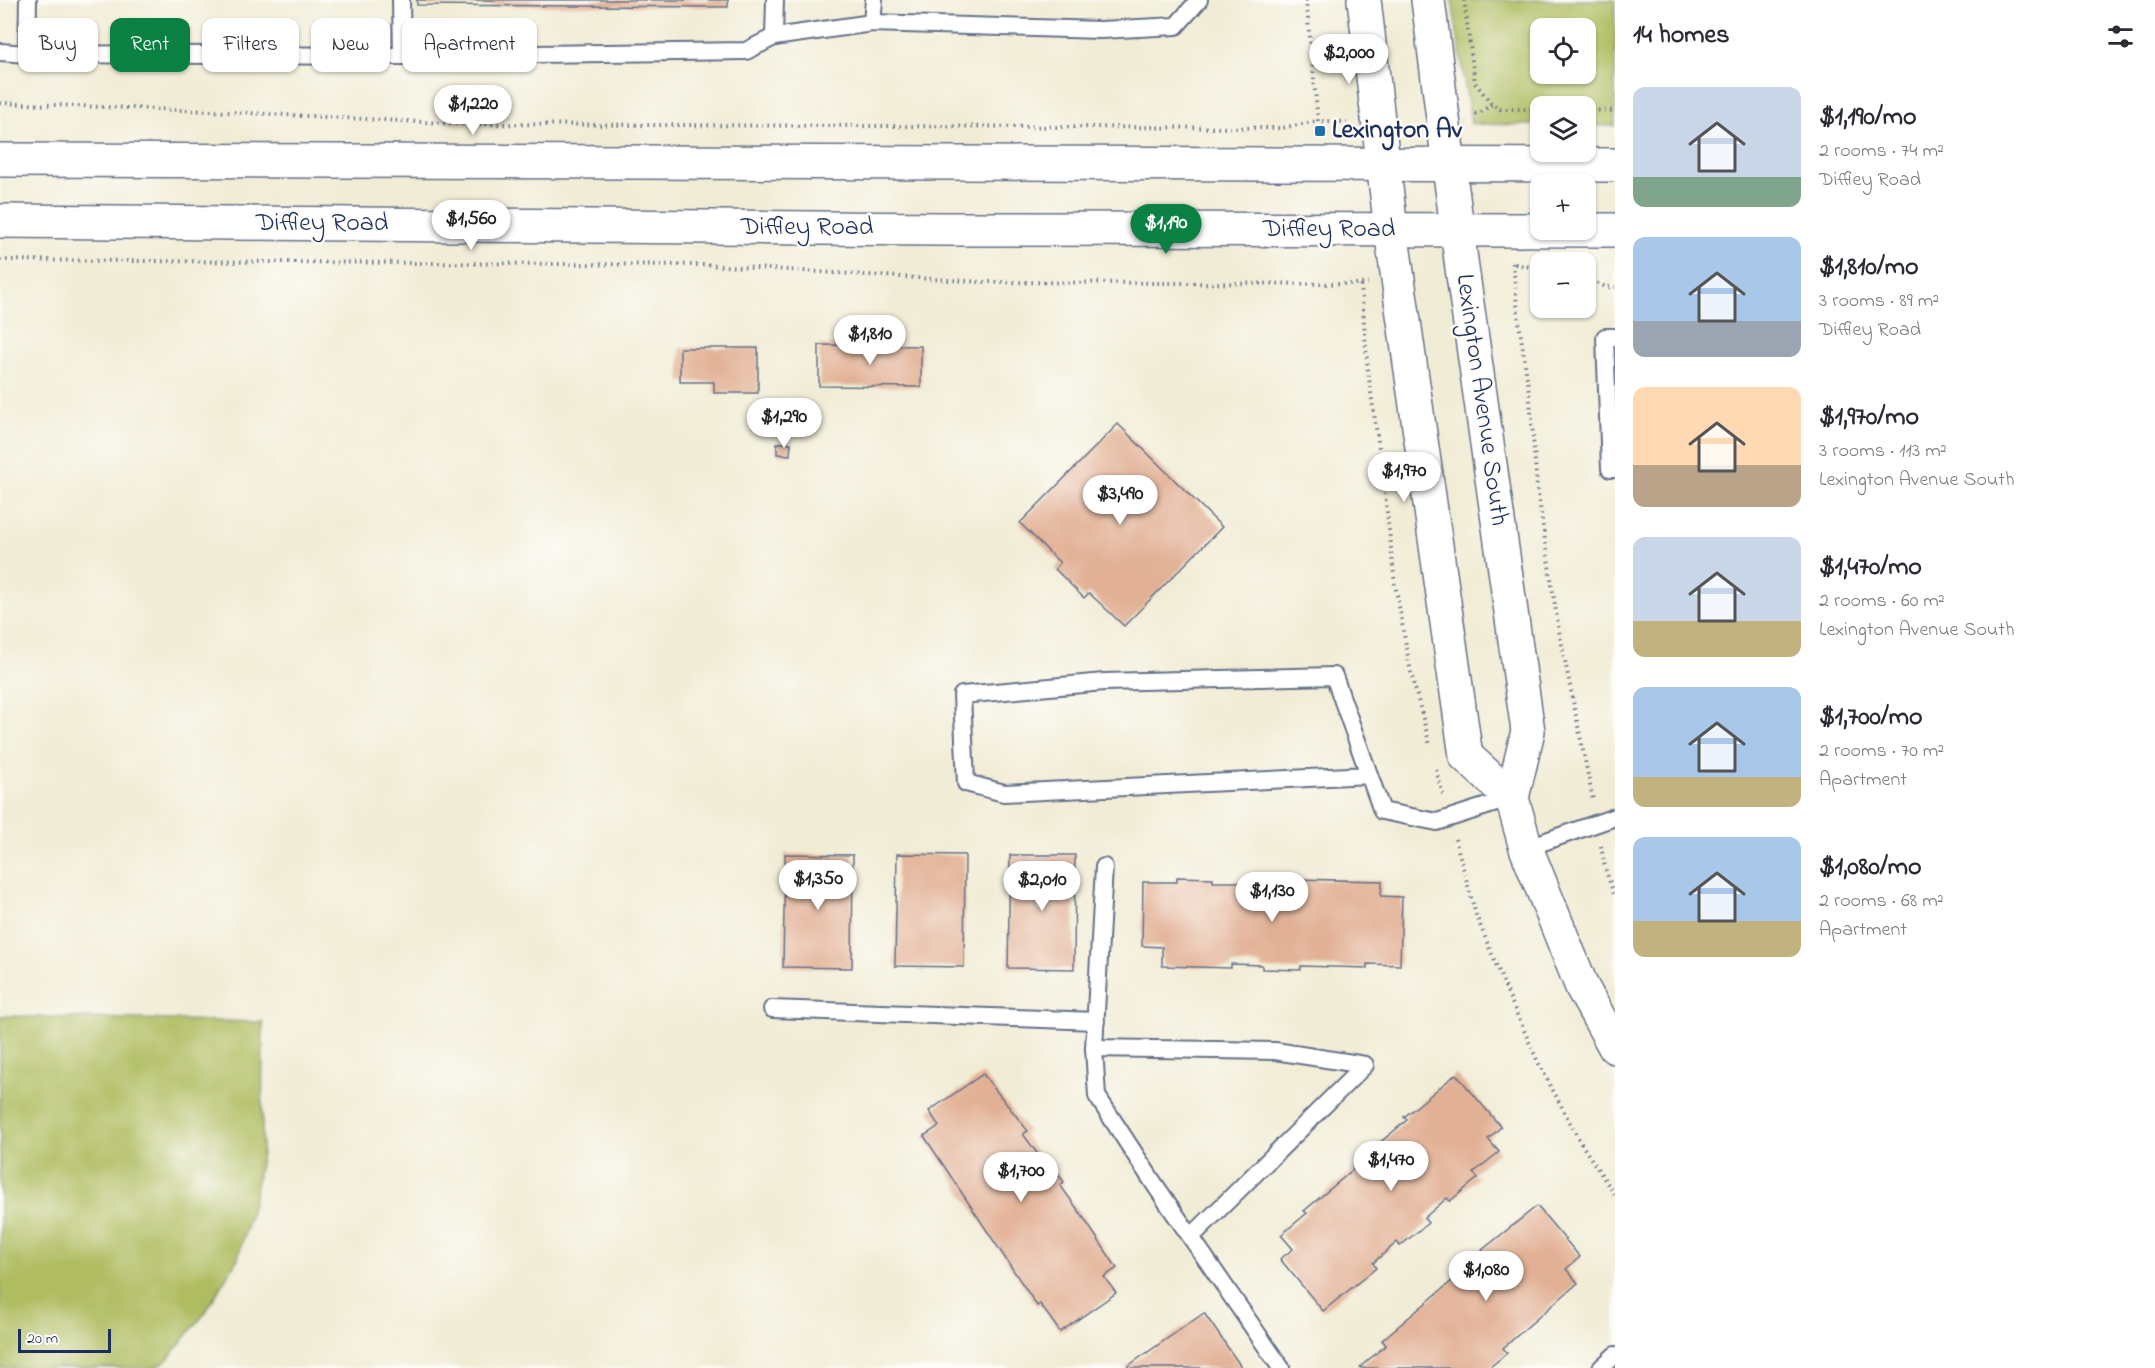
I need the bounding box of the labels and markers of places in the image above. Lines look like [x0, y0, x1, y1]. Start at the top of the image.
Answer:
pin: $2,000 [1300, 34, 1398, 85]
pin: $1,220 [424, 85, 522, 136]
place label: Lexington Av [1332, 112, 1463, 151]
marker: Lexington Av [1313, 124, 1327, 138]
pin: $1,560 [422, 200, 520, 251]
pin: $1,190 [1117, 204, 1215, 255]
pin: $1,810 [821, 315, 919, 366]
pin: $1,290 [735, 398, 833, 449]
pin: $1,970 [1355, 452, 1453, 503]
pin: $3,490 [1071, 475, 1169, 526]
pin: $1,350 [769, 860, 867, 911]
pin: $2,010 [993, 861, 1091, 912]
pin: $1,130 [1223, 872, 1321, 923]
pin: $1,470 [1342, 1141, 1440, 1192]
pin: $1,700 [972, 1152, 1070, 1203]
pin: $1,080 [1437, 1251, 1535, 1302]

